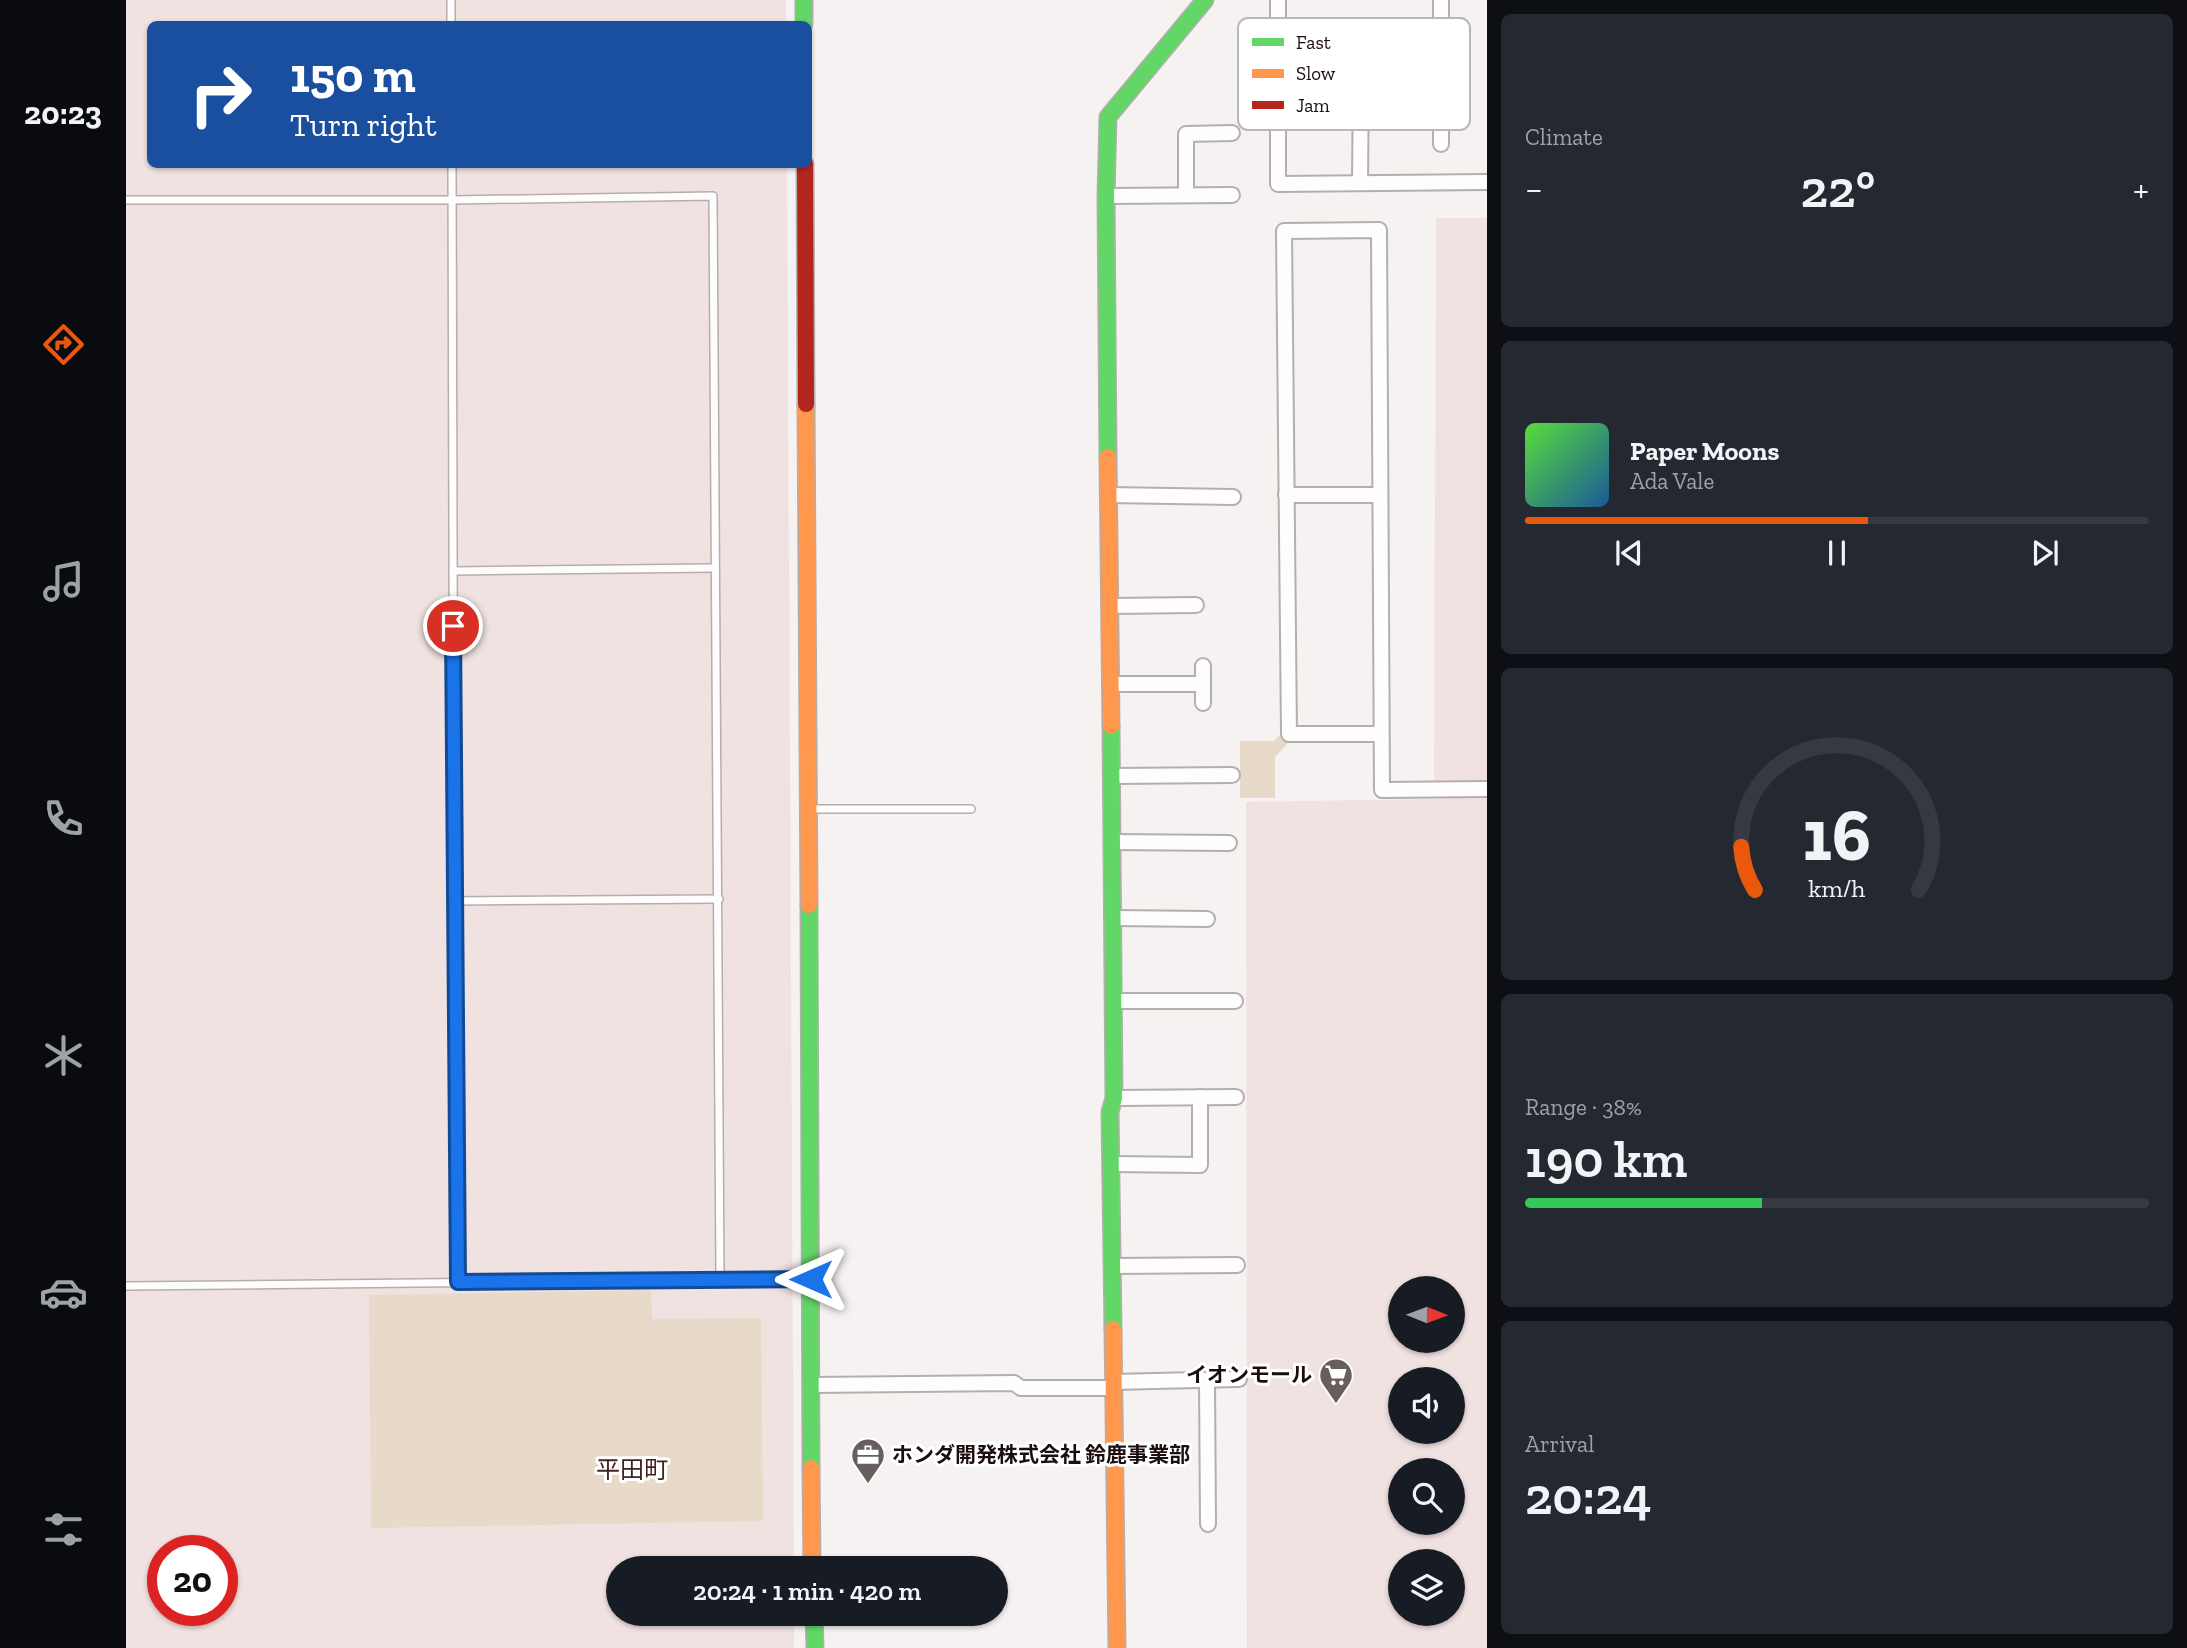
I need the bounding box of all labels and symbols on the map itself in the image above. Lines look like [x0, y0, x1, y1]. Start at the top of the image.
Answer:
legend [1238, 18, 1470, 130]
text: Fast [1296, 31, 1331, 54]
text: Slow [1296, 62, 1336, 85]
text: Jam [1296, 94, 1330, 117]
pin [423, 596, 483, 656]
position arrow [774, 1242, 848, 1316]
north arrow [1388, 1276, 1465, 1353]
supermarket icon: イオンモール [1317, 1356, 1355, 1405]
place label: イオンモール [1186, 1362, 1312, 1387]
office icon: ホンダ開発株式会社 鈴鹿事業部 [849, 1436, 887, 1485]
place label: ホンダ開発株式会社 鈴鹿事業部 [892, 1442, 1190, 1467]
district label: 平田町 [596, 1455, 668, 1484]
speed limit sign: 20 [147, 1535, 238, 1626]

